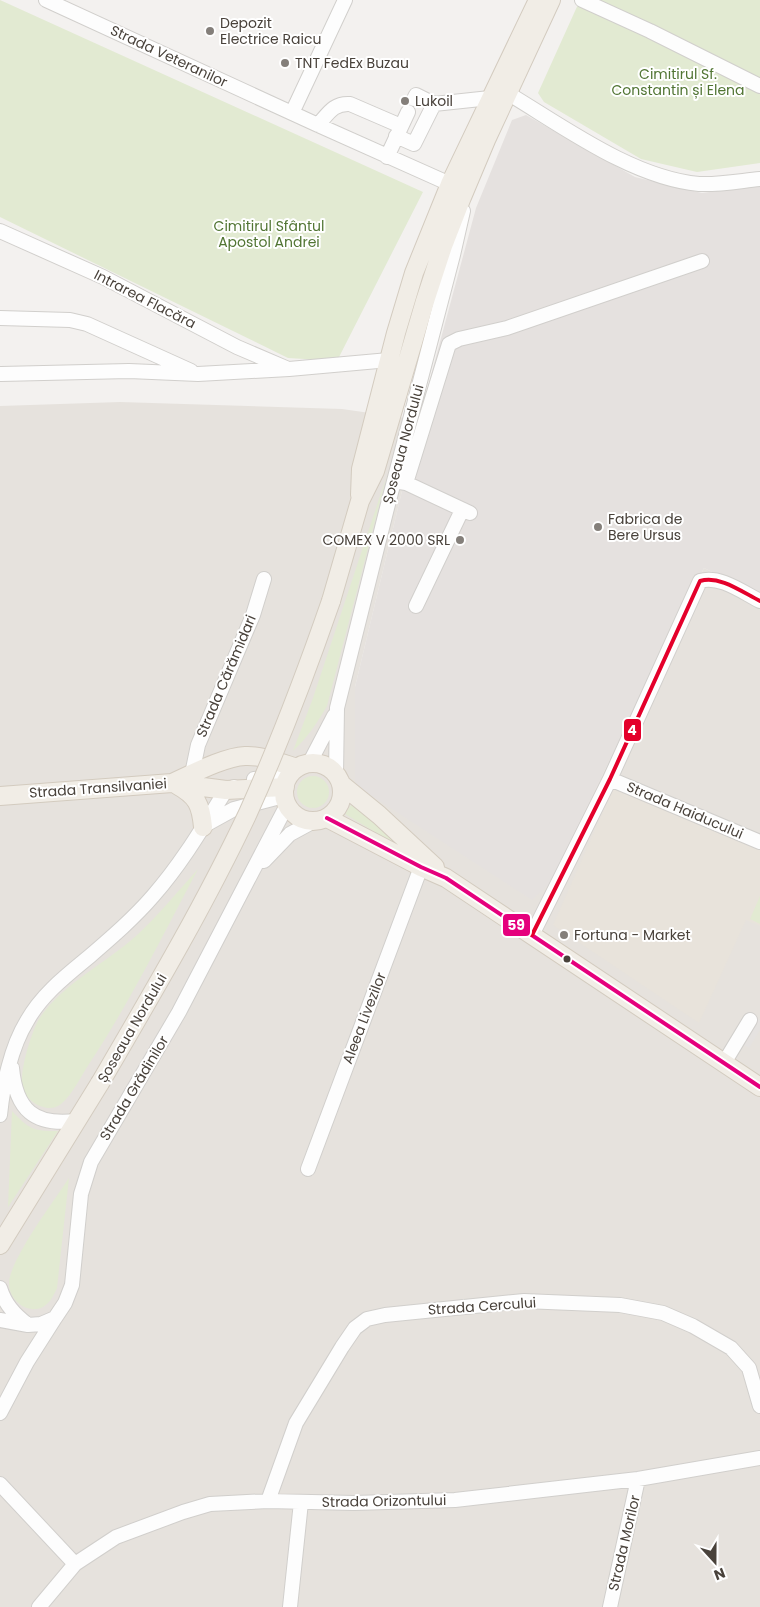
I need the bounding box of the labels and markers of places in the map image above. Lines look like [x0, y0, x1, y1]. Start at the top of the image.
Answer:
place label: Depozit Electrice Raicu [220, 13, 321, 49]
marker: Depozit Electrice Raicu [204, 25, 216, 37]
place label: TNT FedEx Buzau [295, 53, 409, 73]
marker: TNT FedEx Buzau [279, 57, 291, 69]
place label: Lukoil [415, 91, 453, 111]
marker: Lukoil [399, 95, 411, 107]
place label: Fabrica de Bere Ursus [608, 509, 683, 545]
marker: Fabrica de Bere Ursus [592, 521, 604, 533]
place label: COMEX V 2000 SRL [322, 530, 450, 550]
marker: COMEX V 2000 SRL [454, 534, 466, 546]
place label: Fortuna - Market [574, 925, 691, 945]
marker: Fortuna - Market [558, 929, 570, 941]
unlabelled marker [562, 954, 572, 964]

